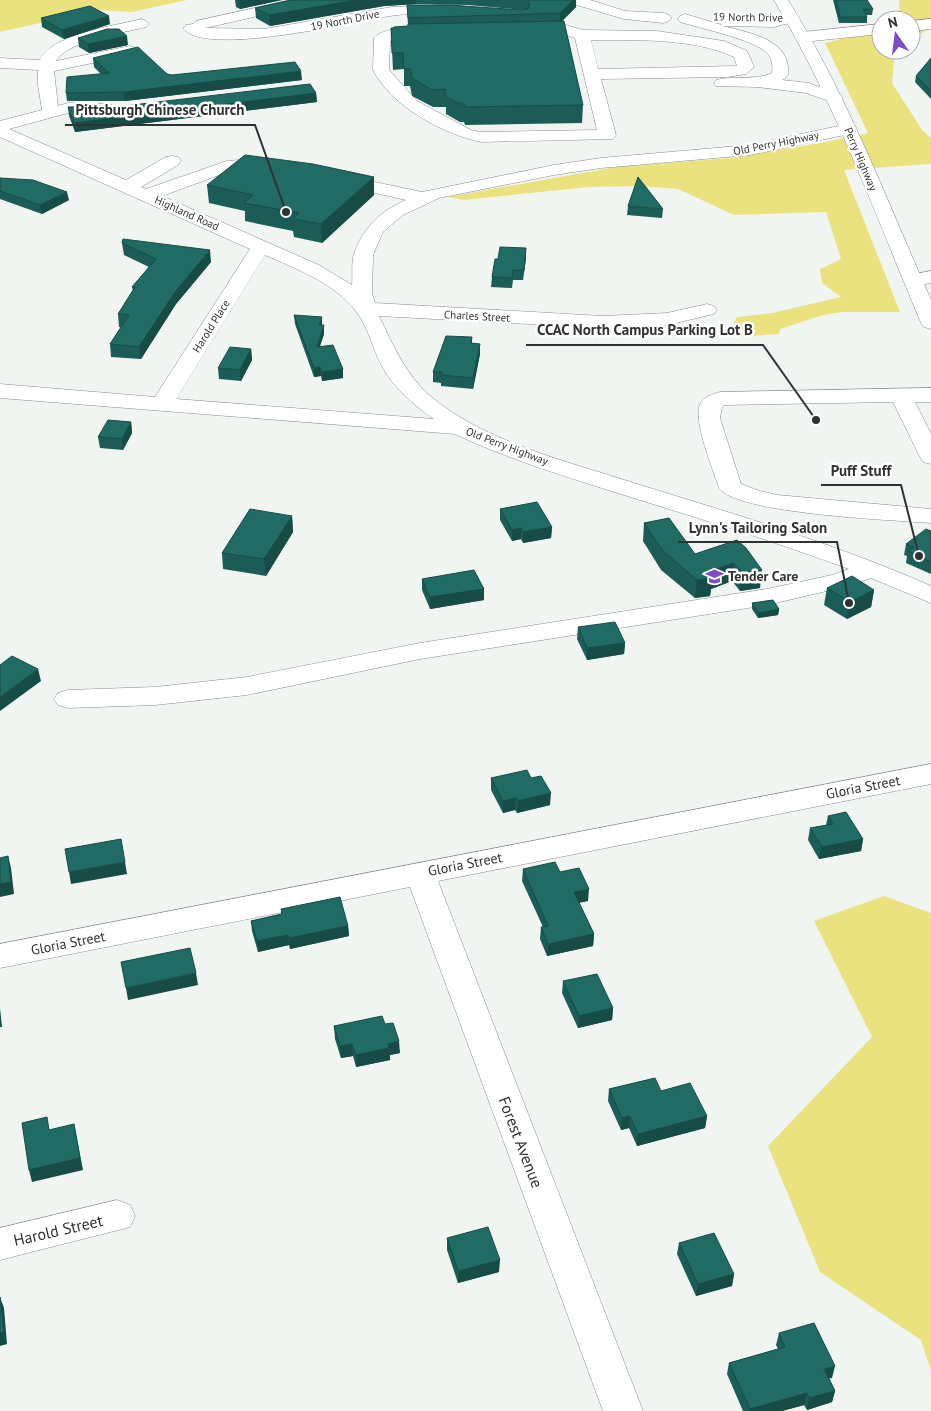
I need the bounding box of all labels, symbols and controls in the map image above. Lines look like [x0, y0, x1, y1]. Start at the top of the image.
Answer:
street label: 19 North Drive [309, 6, 381, 34]
street label: 19 North Drive [713, 9, 783, 25]
north arrow [871, 10, 921, 60]
text: N [886, 13, 899, 32]
callout: Pittsburgh Chinese Church [65, 95, 255, 125]
text: Pittsburgh Chinese Church [75, 100, 245, 119]
street label: Perry Highway [841, 125, 881, 194]
street label: Old Perry Highway [732, 128, 821, 158]
street label: Highland Road [153, 193, 221, 233]
street label: Harold Place [189, 297, 233, 355]
street label: Charles Street [444, 307, 511, 325]
callout: CCAC North Campus Parking Lot B [526, 315, 763, 345]
text: CCAC North Campus Parking Lot B [537, 320, 753, 339]
street label: Old Perry Highway [464, 424, 551, 468]
callout: Puff Stuff [821, 455, 901, 485]
text: Puff Stuff [831, 461, 892, 480]
callout: Lynn's Tailoring Salon [678, 512, 837, 542]
text: Lynn's Tailoring Salon [689, 518, 827, 537]
school or university icon: Tender Care [704, 566, 724, 586]
place label: Tender Care [728, 567, 798, 585]
street label: Gloria Street [824, 771, 902, 803]
street label: Gloria Street [426, 848, 504, 880]
street label: Gloria Street [29, 927, 107, 959]
street label: Forest Avenue [494, 1093, 548, 1191]
street label: Harold Street [11, 1210, 105, 1250]

